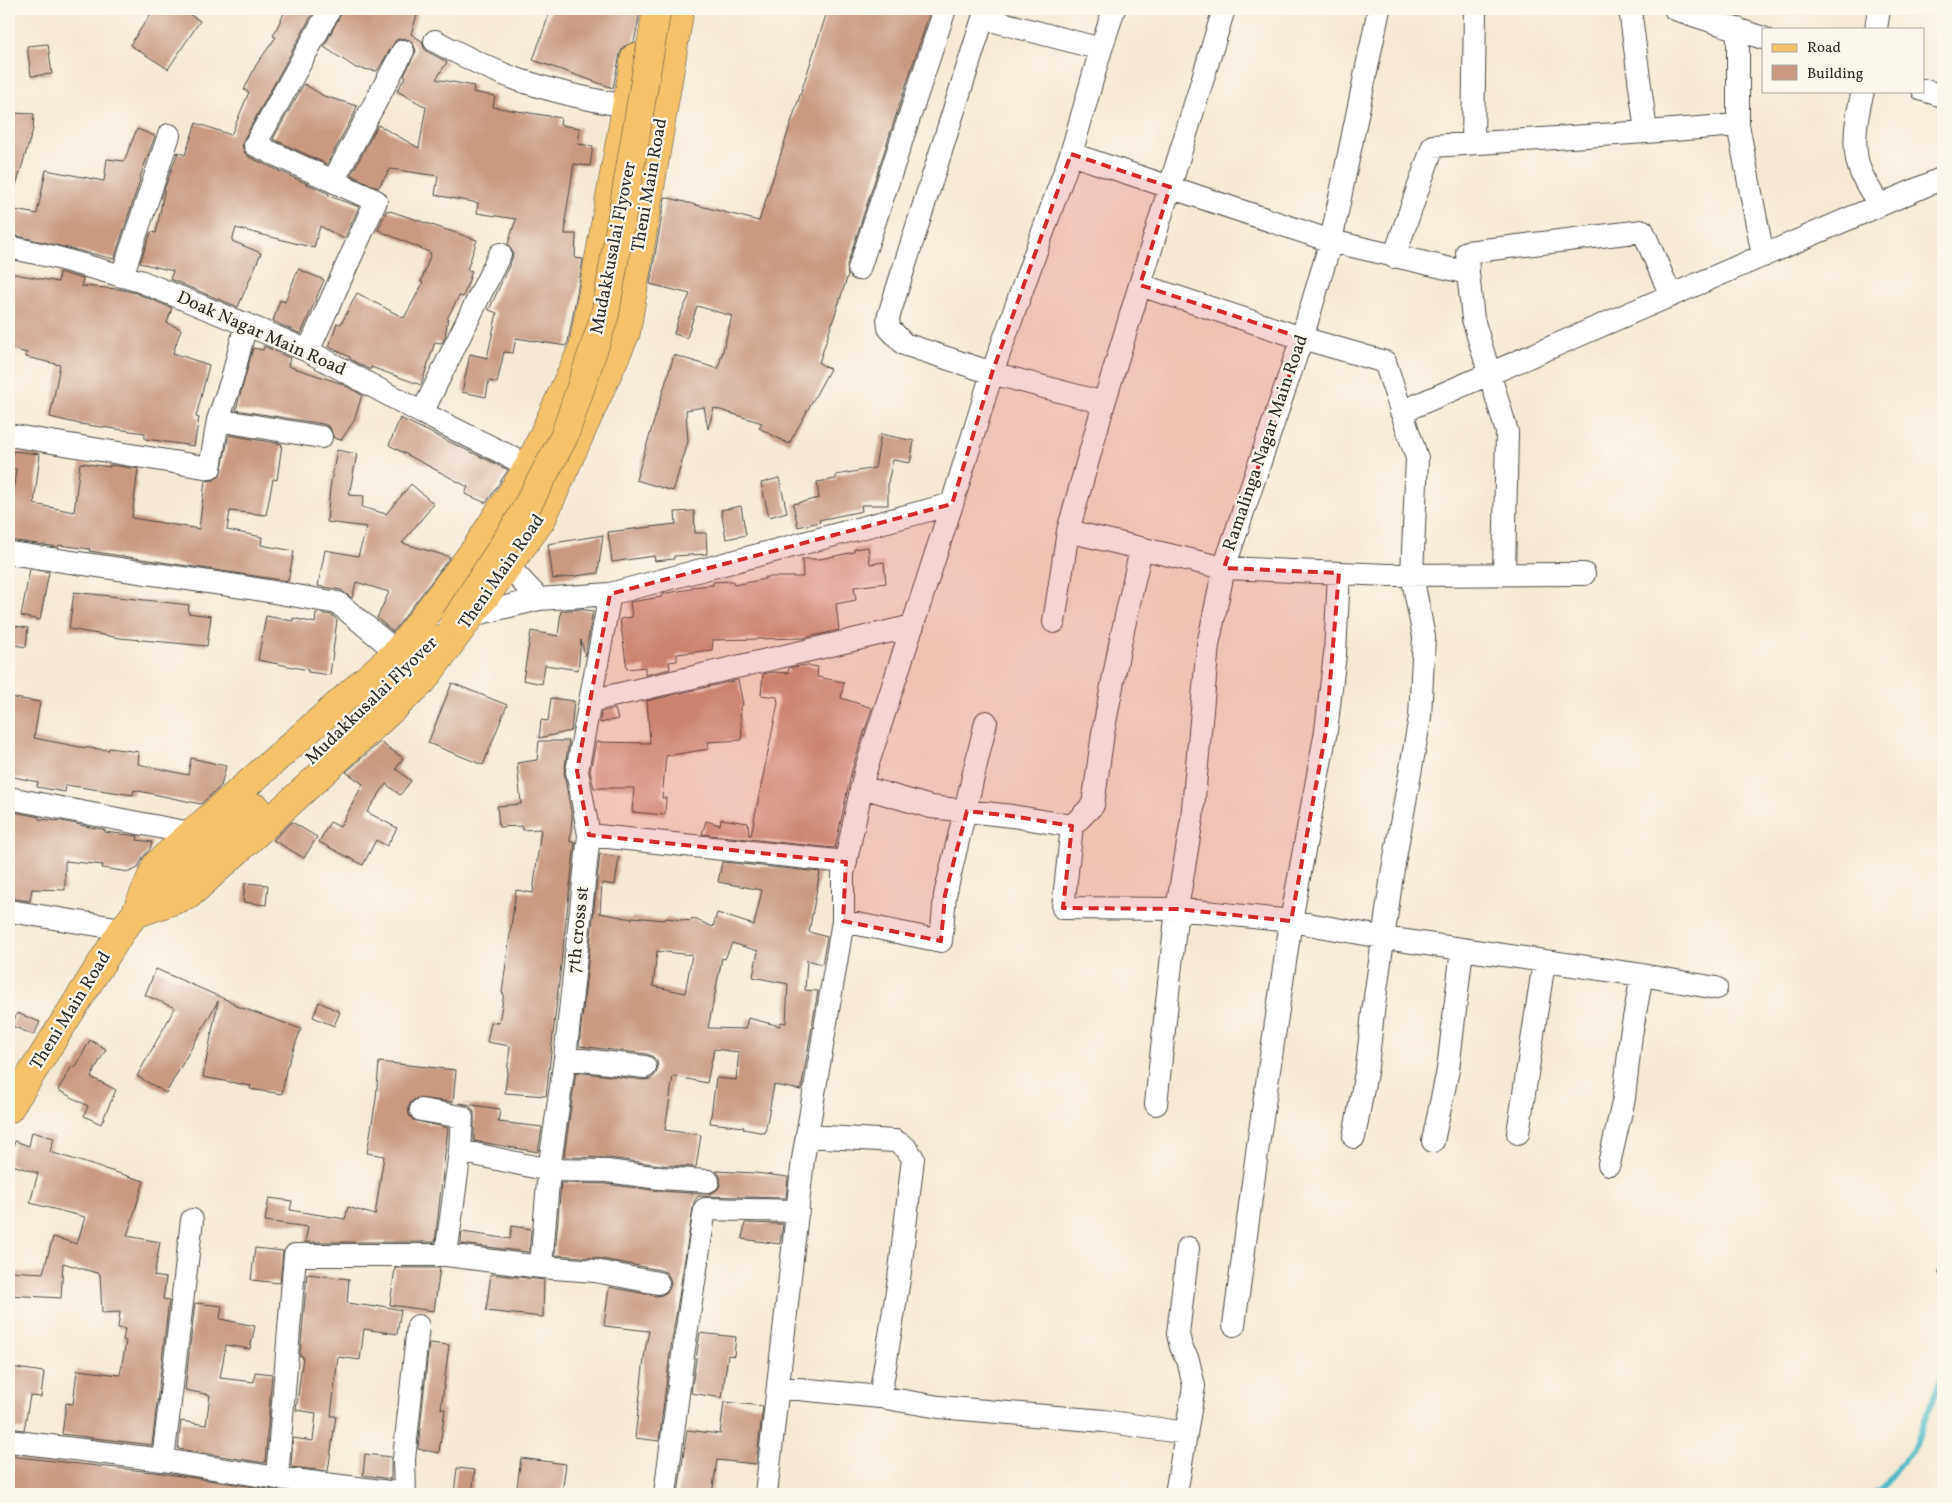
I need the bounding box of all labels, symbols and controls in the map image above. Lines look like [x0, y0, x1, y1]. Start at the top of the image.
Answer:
legend [1762, 28, 1924, 92]
text: Road [1807, 38, 1841, 59]
text: Building [1807, 64, 1864, 85]
street label: Theni Main Road [626, 116, 674, 254]
street label: Mudakkusalai Flyover [585, 159, 643, 336]
street label: Doak Nagar Main Road [172, 285, 350, 383]
street label: Ramalinga Nagar Main Road [1217, 332, 1315, 554]
street label: Theni Main Road [453, 509, 551, 635]
street label: Mudakkusalai Flyover [300, 631, 444, 771]
street label: 7th cross st [562, 885, 596, 975]
street label: Theni Main Road [25, 947, 117, 1075]

